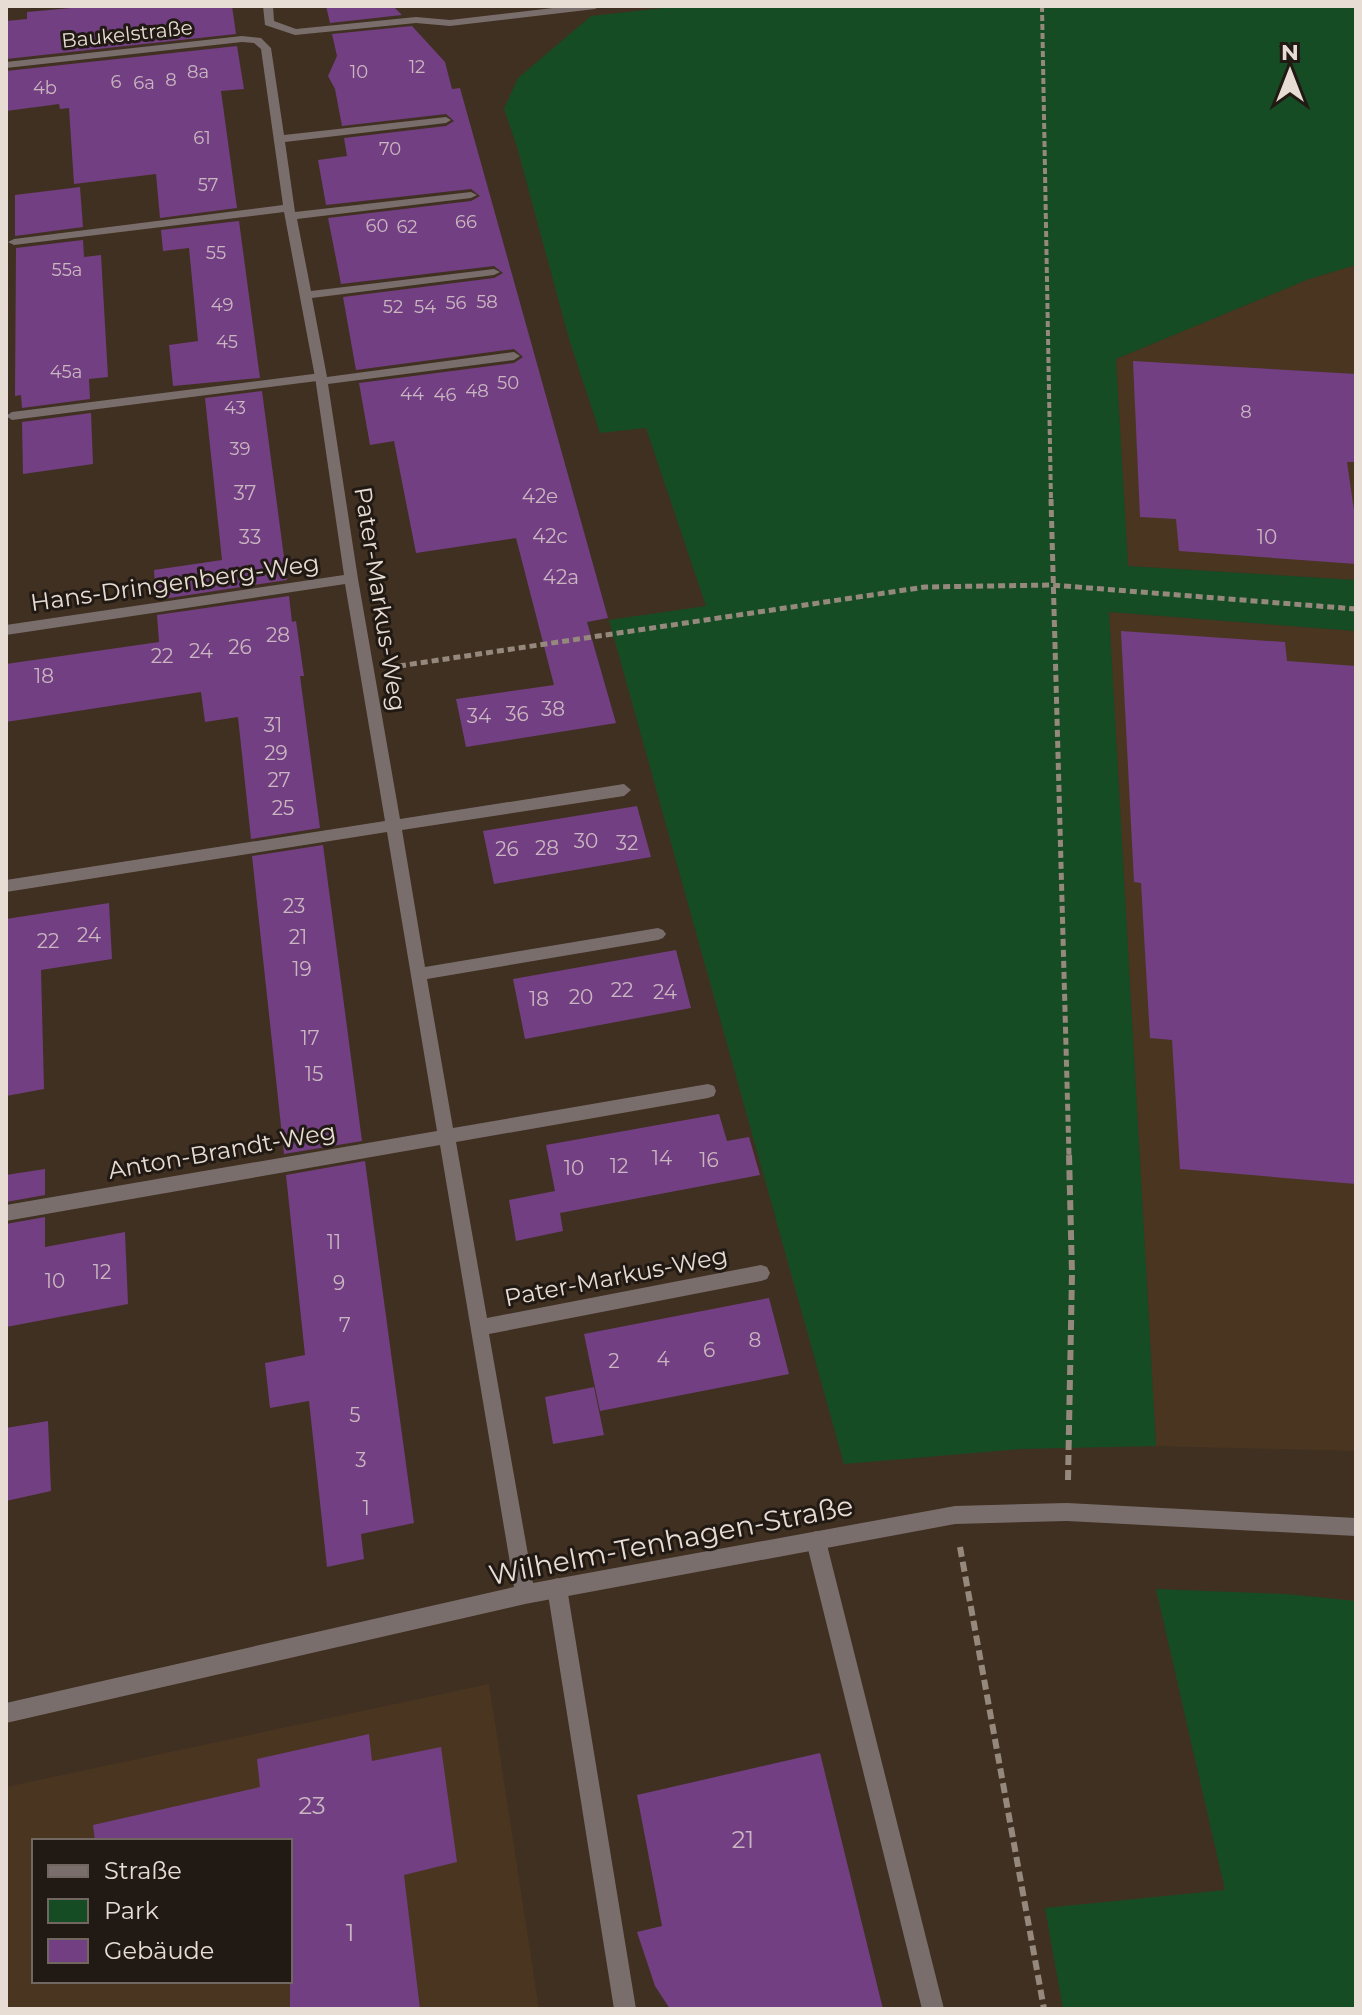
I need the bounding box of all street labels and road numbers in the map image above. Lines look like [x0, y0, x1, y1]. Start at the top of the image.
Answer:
street label: Baukelstraße [60, 15, 194, 53]
street label: Pater-Markus-Weg [348, 485, 413, 713]
street label: Hans-Dringenberg-Weg [29, 548, 321, 617]
street label: Anton-Brandt-Weg [106, 1116, 338, 1185]
street label: Pater-Markus-Weg [502, 1241, 730, 1312]
street label: Wilhelm-Tenhagen-Straße [486, 1488, 856, 1592]

